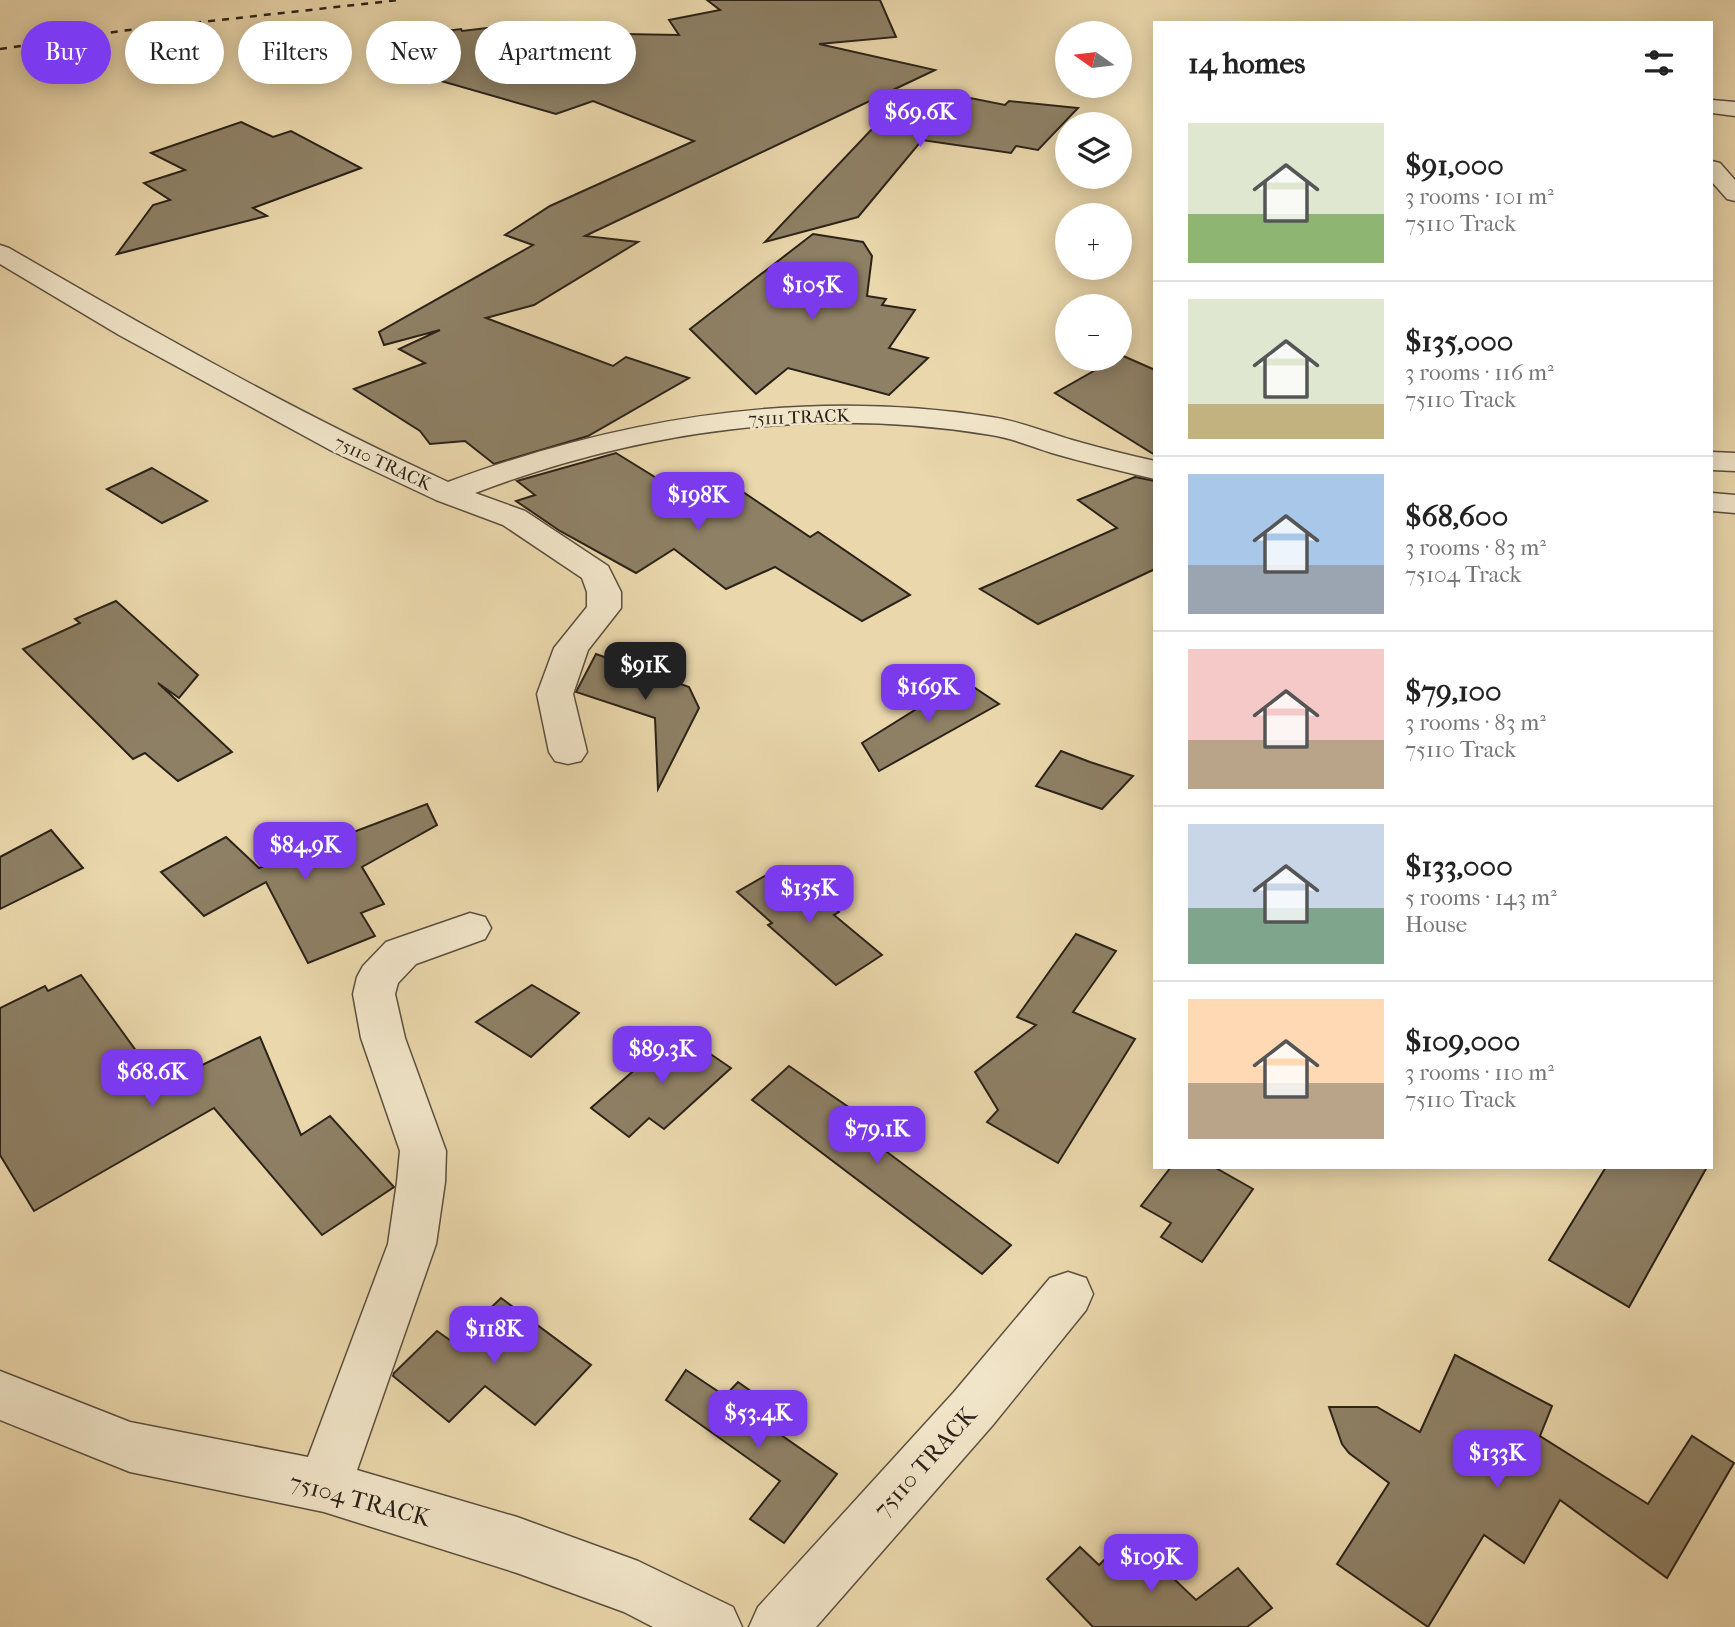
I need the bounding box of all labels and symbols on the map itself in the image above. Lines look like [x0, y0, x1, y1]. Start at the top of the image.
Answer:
north arrow [1055, 21, 1132, 98]
pin: $69.6K [863, 90, 977, 149]
pin: $105K [763, 262, 861, 322]
street label: 75111 TRACK [748, 405, 851, 430]
street label: 75110 TRACK [331, 432, 435, 495]
pin: $198K [649, 472, 747, 532]
pin: $91K [604, 642, 686, 702]
pin: $169K [879, 664, 977, 724]
pin: $84.9K [248, 822, 362, 882]
pin: $135K [760, 866, 858, 925]
pin: $89.3K [605, 1026, 719, 1086]
pin: $68.6K [95, 1050, 209, 1109]
pin: $79.1K [820, 1106, 934, 1166]
pin: $118K [445, 1306, 543, 1366]
pin: $53.4K [701, 1390, 815, 1450]
street label: 75110 TRACK [868, 1400, 983, 1523]
pin: $133K [1448, 1430, 1546, 1490]
street label: 75104 TRACK [286, 1468, 435, 1533]
pin: $109K [1102, 1534, 1200, 1594]

